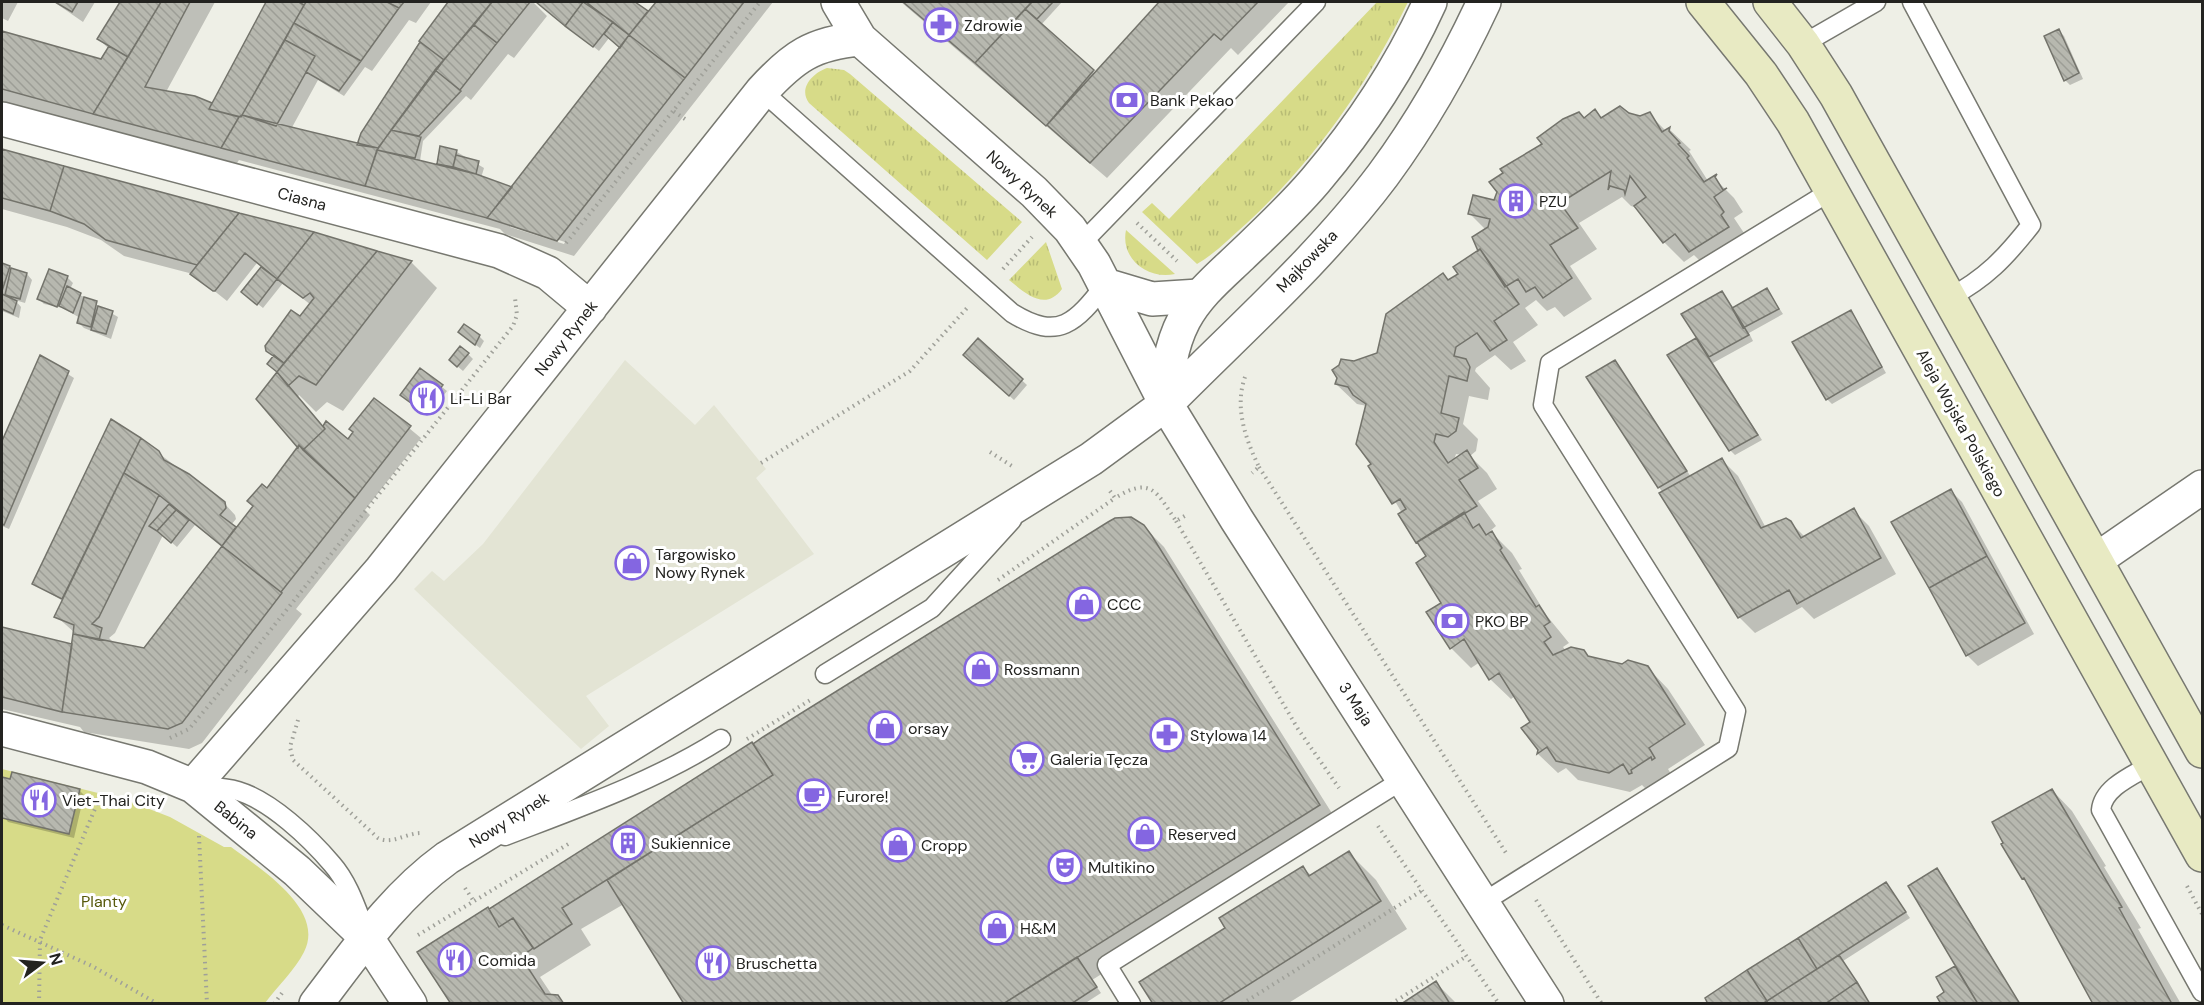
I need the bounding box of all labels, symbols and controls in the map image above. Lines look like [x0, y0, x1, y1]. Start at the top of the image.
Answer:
pharmacy icon: Zdrowie [923, 7, 959, 43]
place label: Zdrowie [964, 15, 1023, 36]
bank icon: Bank Pekao [1109, 82, 1145, 118]
place label: Bank Pekao [1150, 90, 1234, 111]
street label: Nowy Rynek [982, 146, 1062, 222]
street label: Ciasna [275, 182, 329, 216]
building icon: PZU [1498, 183, 1534, 219]
place label: PZU [1539, 191, 1567, 212]
street label: Majkowska [1272, 225, 1342, 297]
street label: Nowy Rynek [530, 296, 602, 380]
street label: Aleja Wojska Polskiego [1912, 345, 2010, 501]
restaurant icon: Li-Li Bar [409, 380, 445, 416]
place label: Li-Li Bar [450, 388, 512, 409]
place label: Targowisko Nowy Rynek [655, 544, 745, 583]
shop icon: Targowisko Nowy Rynek [614, 545, 650, 581]
shop icon: CCC [1066, 586, 1102, 622]
place label: CCC [1107, 594, 1141, 615]
bank icon: PKO BP [1434, 603, 1470, 639]
place label: PKO BP [1475, 611, 1529, 632]
shop icon: Rossmann [963, 651, 999, 687]
place label: Rossmann [1004, 659, 1080, 680]
street label: 3 Maja [1334, 678, 1378, 730]
shop icon: orsay [867, 710, 903, 746]
pharmacy icon: Stylowa 14 [1149, 717, 1185, 753]
place label: orsay [908, 718, 949, 739]
place label: Stylowa 14 [1190, 725, 1267, 746]
supermarket icon: Galeria Tęcza [1009, 741, 1045, 777]
place label: Galeria Tęcza [1050, 749, 1148, 770]
cafe icon: Furore! [796, 778, 832, 814]
restaurant icon: Viet-Thai City [21, 782, 57, 818]
place label: Furore! [837, 786, 889, 807]
street label: Nowy Rynek [465, 787, 553, 853]
place label: Viet-Thai City [62, 790, 165, 811]
street label: Babina [210, 796, 262, 844]
shop icon: Reserved [1127, 816, 1163, 852]
place label: Reserved [1168, 824, 1236, 845]
building icon: Sukiennice [610, 825, 646, 861]
shop icon: Cropp [880, 827, 916, 863]
place label: Sukiennice [651, 833, 731, 854]
place label: Cropp [921, 835, 968, 856]
theatre icon: Multikino [1047, 849, 1083, 885]
place label: Multikino [1088, 857, 1155, 878]
park label: Planty [81, 891, 127, 912]
shop icon: H&M [979, 910, 1015, 946]
place label: H&M [1020, 918, 1056, 939]
north arrow [12, 933, 72, 993]
restaurant icon: Comida [437, 942, 473, 978]
restaurant icon: Bruschetta [695, 945, 731, 981]
text: N [44, 950, 68, 968]
place label: Comida [478, 950, 536, 971]
place label: Bruschetta [736, 953, 817, 974]

